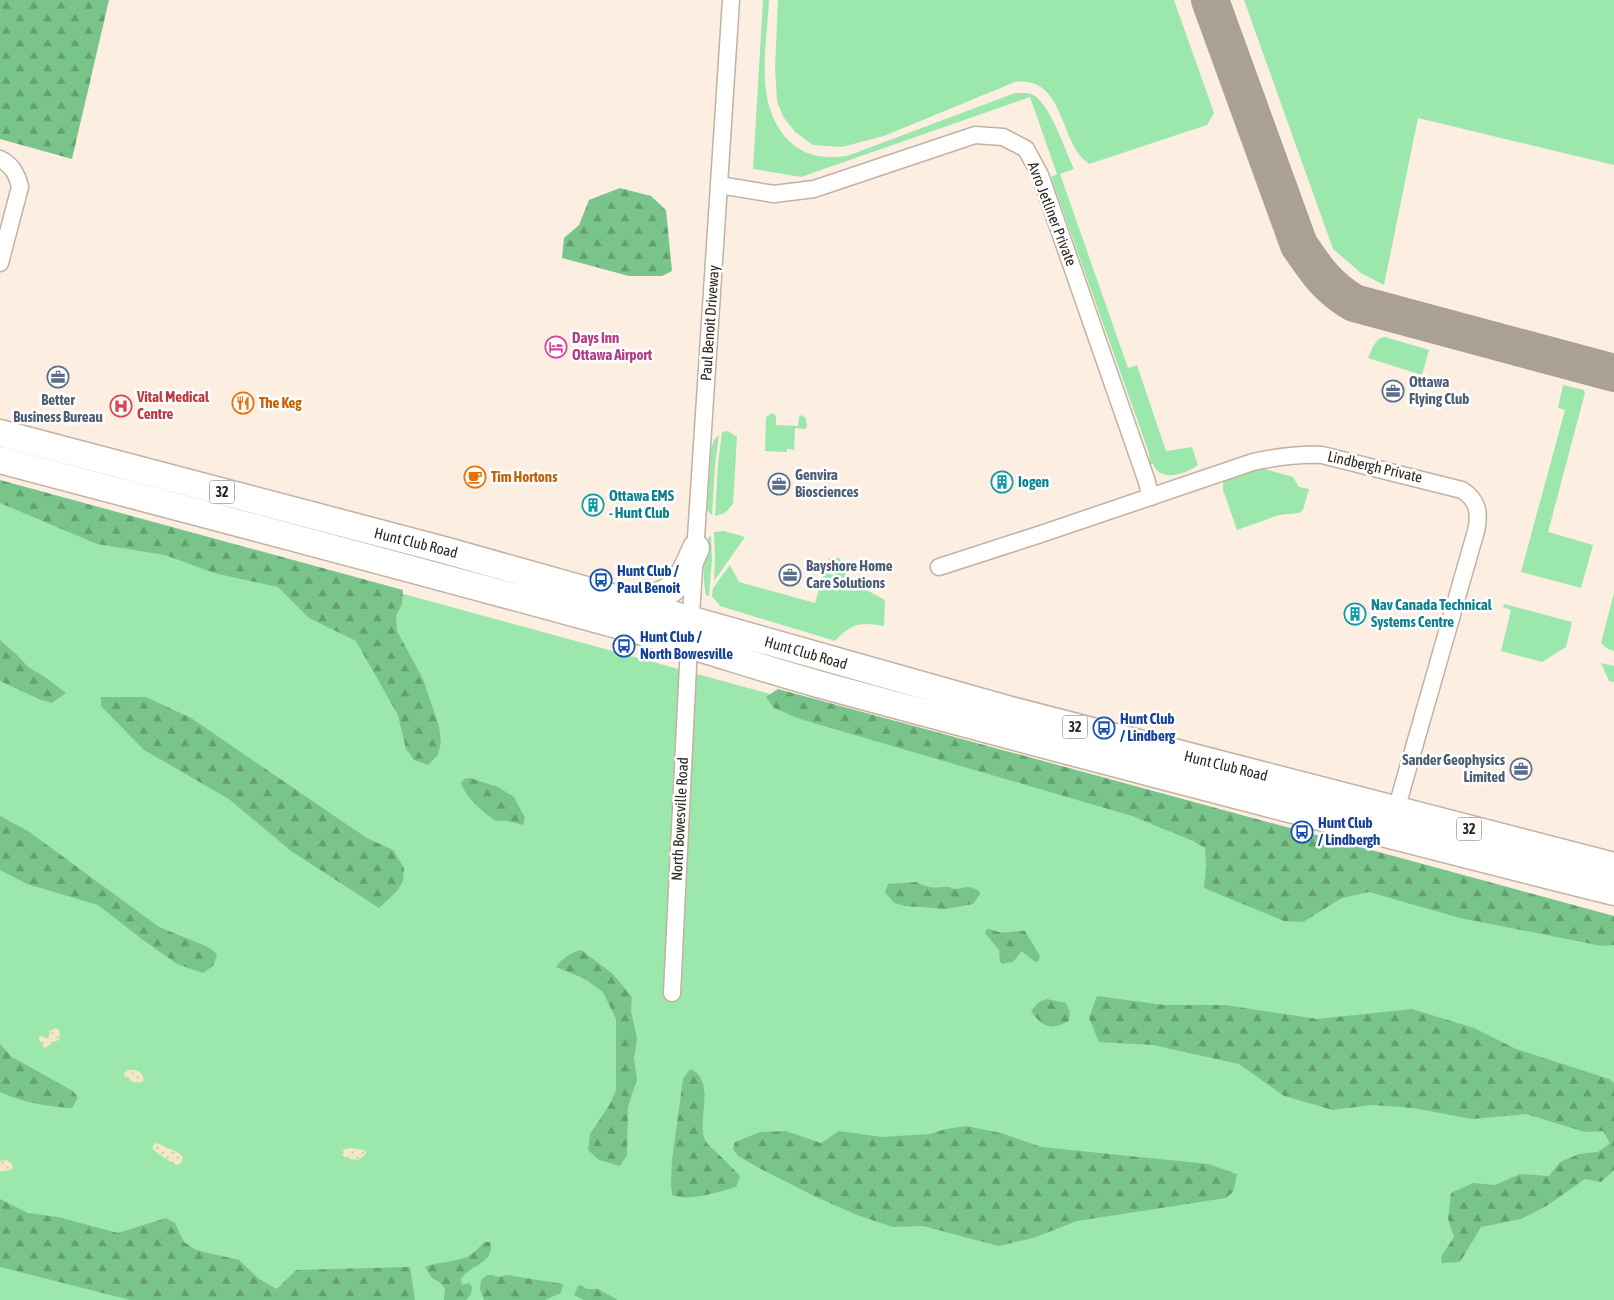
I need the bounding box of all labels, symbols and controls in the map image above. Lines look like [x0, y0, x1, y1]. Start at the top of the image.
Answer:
street label: Avro Jetliner Private [1025, 159, 1080, 268]
street label: Paul Benoit Driveway [697, 264, 722, 382]
place label: Days Inn Ottawa Airport [572, 329, 653, 363]
hotel icon: Days Inn Ottawa Airport [544, 335, 568, 359]
office icon: Better Business Bureau [46, 365, 70, 389]
place label: Ottawa Flying Club [1409, 373, 1469, 407]
office icon: Ottawa Flying Club [1381, 379, 1405, 403]
place label: Vital Medical Centre [136, 388, 210, 422]
place label: Better Business Bureau [13, 391, 103, 425]
restaurant icon: The Keg [231, 391, 255, 415]
hospital icon: Vital Medical Centre [109, 394, 133, 418]
place label: The Keg [259, 394, 302, 411]
street label: Lindbergh Private [1326, 447, 1424, 486]
cafe icon: Tim Hortons [463, 465, 487, 489]
place label: Genvira Biosciences [795, 466, 859, 500]
place label: Tim Hortons [491, 468, 558, 485]
building icon: Iogen [990, 470, 1014, 494]
office icon: Genvira Biosciences [767, 472, 791, 496]
place label: Iogen [1018, 473, 1049, 490]
road number: 32 [210, 481, 234, 504]
place label: Ottawa EMS - Hunt Club [609, 487, 675, 521]
building icon: Ottawa EMS - Hunt Club [581, 493, 605, 517]
street label: Hunt Club Road [373, 524, 460, 561]
place label: Bayshore Home Care Solutions [806, 557, 893, 591]
place label: Hunt Club / Paul Benoit [617, 562, 681, 596]
office icon: Bayshore Home Care Solutions [778, 563, 802, 587]
bus stop icon: Hunt Club / Paul Benoit [589, 568, 613, 592]
place label: Nav Canada Technical Systems Centre [1371, 596, 1493, 630]
building icon: Nav Canada Technical Systems Centre [1343, 602, 1367, 626]
place label: Hunt Club / North Bowesville [640, 628, 733, 662]
street label: Hunt Club Road [763, 633, 850, 672]
bus stop icon: Hunt Club / North Bowesville [612, 634, 636, 658]
place label: Hunt Club / Lindberg [1120, 710, 1176, 744]
road number: 32 [1062, 716, 1088, 739]
bus stop icon: Hunt Club / Lindberg [1092, 716, 1116, 740]
street label: Hunt Club Road [1183, 747, 1270, 784]
place label: Sander Geophysics Limited [1402, 751, 1506, 785]
street label: North Bowesville Road [668, 757, 691, 881]
office icon: Sander Geophysics Limited [1509, 757, 1533, 781]
place label: Hunt Club / Lindbergh [1318, 814, 1380, 848]
road number: 32 [1456, 818, 1482, 841]
bus stop icon: Hunt Club / Lindbergh [1290, 820, 1314, 844]

